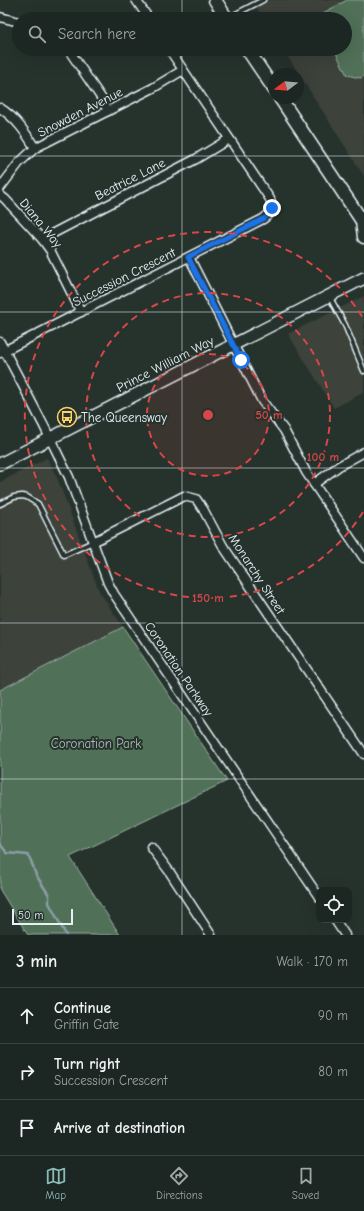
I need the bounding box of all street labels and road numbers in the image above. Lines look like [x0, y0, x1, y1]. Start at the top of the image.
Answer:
street label: Snowden Avenue [35, 84, 125, 140]
street label: Beatrice Lane [92, 155, 168, 203]
street label: Diana Way [17, 195, 66, 251]
street label: Succession Crescent [70, 244, 179, 309]
street label: Prince William Way [114, 333, 216, 395]
street label: Monarchy Street [226, 531, 289, 618]
street label: Coronation Parkway [142, 619, 216, 719]

